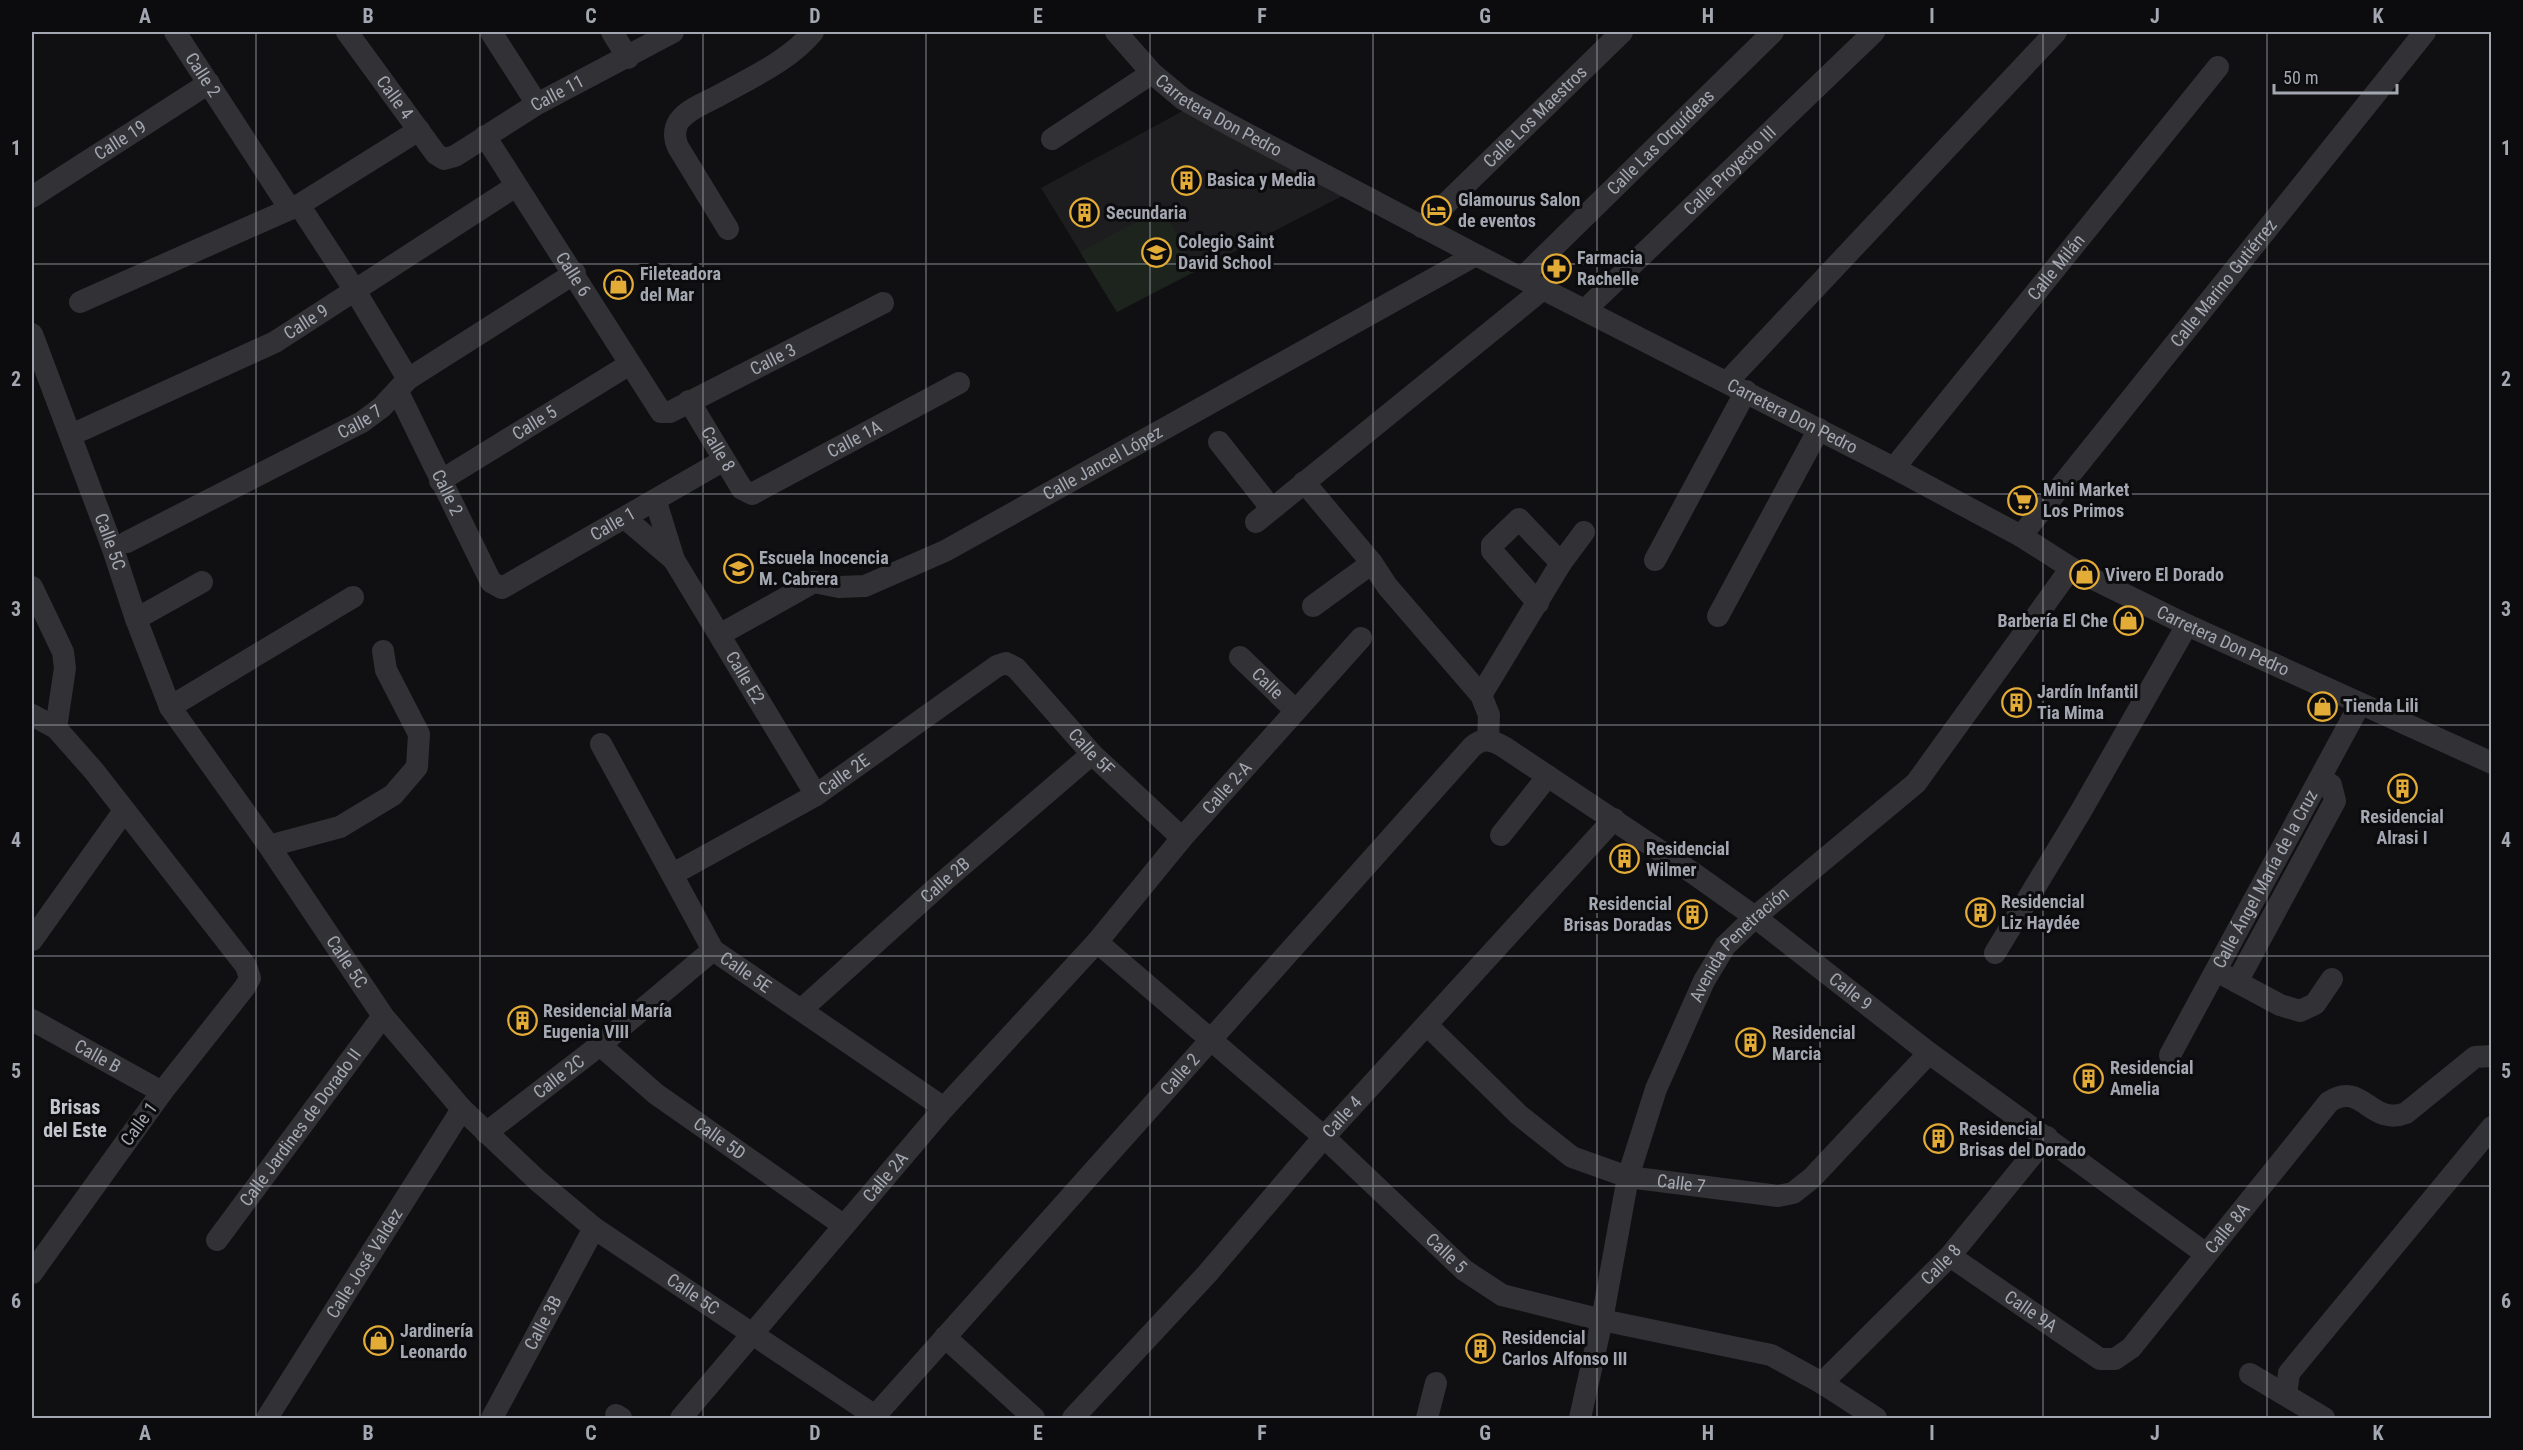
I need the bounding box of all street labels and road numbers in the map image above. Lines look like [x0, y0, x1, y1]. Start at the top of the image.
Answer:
street label: Calle 2 [181, 48, 225, 101]
street label: Calle Los Maestros [1479, 61, 1591, 171]
street label: Carretera Don Pedro [1151, 69, 1286, 160]
street label: Calle 11 [526, 70, 587, 115]
street label: Calle 4 [372, 71, 418, 123]
street label: Calle Las Orquídeas [1602, 85, 1718, 199]
street label: Calle 19 [90, 115, 150, 164]
street label: Calle Proyecto III [1679, 121, 1780, 219]
street label: Calle Marino Gutiérrez [2166, 215, 2281, 351]
street label: Calle Milán [2023, 230, 2089, 304]
street label: Calle 6 [552, 248, 596, 300]
street label: Calle 9 [280, 300, 332, 344]
street label: Calle 3 [746, 338, 799, 379]
street label: Carretera Don Pedro [1724, 374, 1861, 458]
street label: Calle 7 [334, 400, 386, 443]
street label: Calle 5 [508, 401, 561, 444]
street label: Calle 1A [823, 415, 886, 462]
street label: Calle Jancel López [1039, 421, 1166, 504]
street label: Calle 8 [697, 422, 740, 475]
street label: Calle 2 [428, 466, 468, 519]
street label: Calle 1 [586, 502, 639, 545]
street label: Calle 5C [91, 510, 130, 573]
street label: Carretera Don Pedro [2153, 601, 2293, 680]
street label: Calle E2 [722, 647, 769, 707]
street label: Calle [1248, 663, 1288, 703]
street label: Calle 5F [1064, 724, 1119, 780]
street label: Calle 2E [814, 749, 873, 800]
street label: Calle 2-A [1198, 756, 1256, 818]
street label: Calle Ángel María de la Cruz [2208, 786, 2322, 972]
street label: Calle 2B [916, 853, 974, 907]
street label: Avenida Penetración [1685, 882, 1793, 1005]
street label: Calle 5C [322, 931, 372, 992]
street label: Calle 5E [716, 947, 776, 997]
street label: Calle 9 [1825, 968, 1876, 1014]
street label: Calle B [71, 1035, 125, 1077]
street label: Calle Jardines de Dorado II [235, 1044, 365, 1210]
street label: Calle 2 [1156, 1049, 1204, 1099]
street label: Calle 2C [529, 1050, 588, 1103]
street label: Calle 4 [1318, 1092, 1366, 1142]
street label: Calle 1 [116, 1098, 161, 1150]
street label: Calle 5D [690, 1113, 750, 1164]
street label: Calle 2A [858, 1147, 913, 1206]
street label: Calle 7 [1656, 1170, 1707, 1197]
street label: Calle 8A [2200, 1198, 2254, 1258]
street label: Calle José Valdez [322, 1204, 407, 1322]
street label: Calle 5 [1422, 1229, 1472, 1277]
street label: Calle 8 [1916, 1240, 1965, 1289]
street label: Calle 5C [663, 1269, 724, 1319]
street label: Calle 9A [2001, 1286, 2062, 1337]
street label: Calle 3B [520, 1292, 566, 1353]

